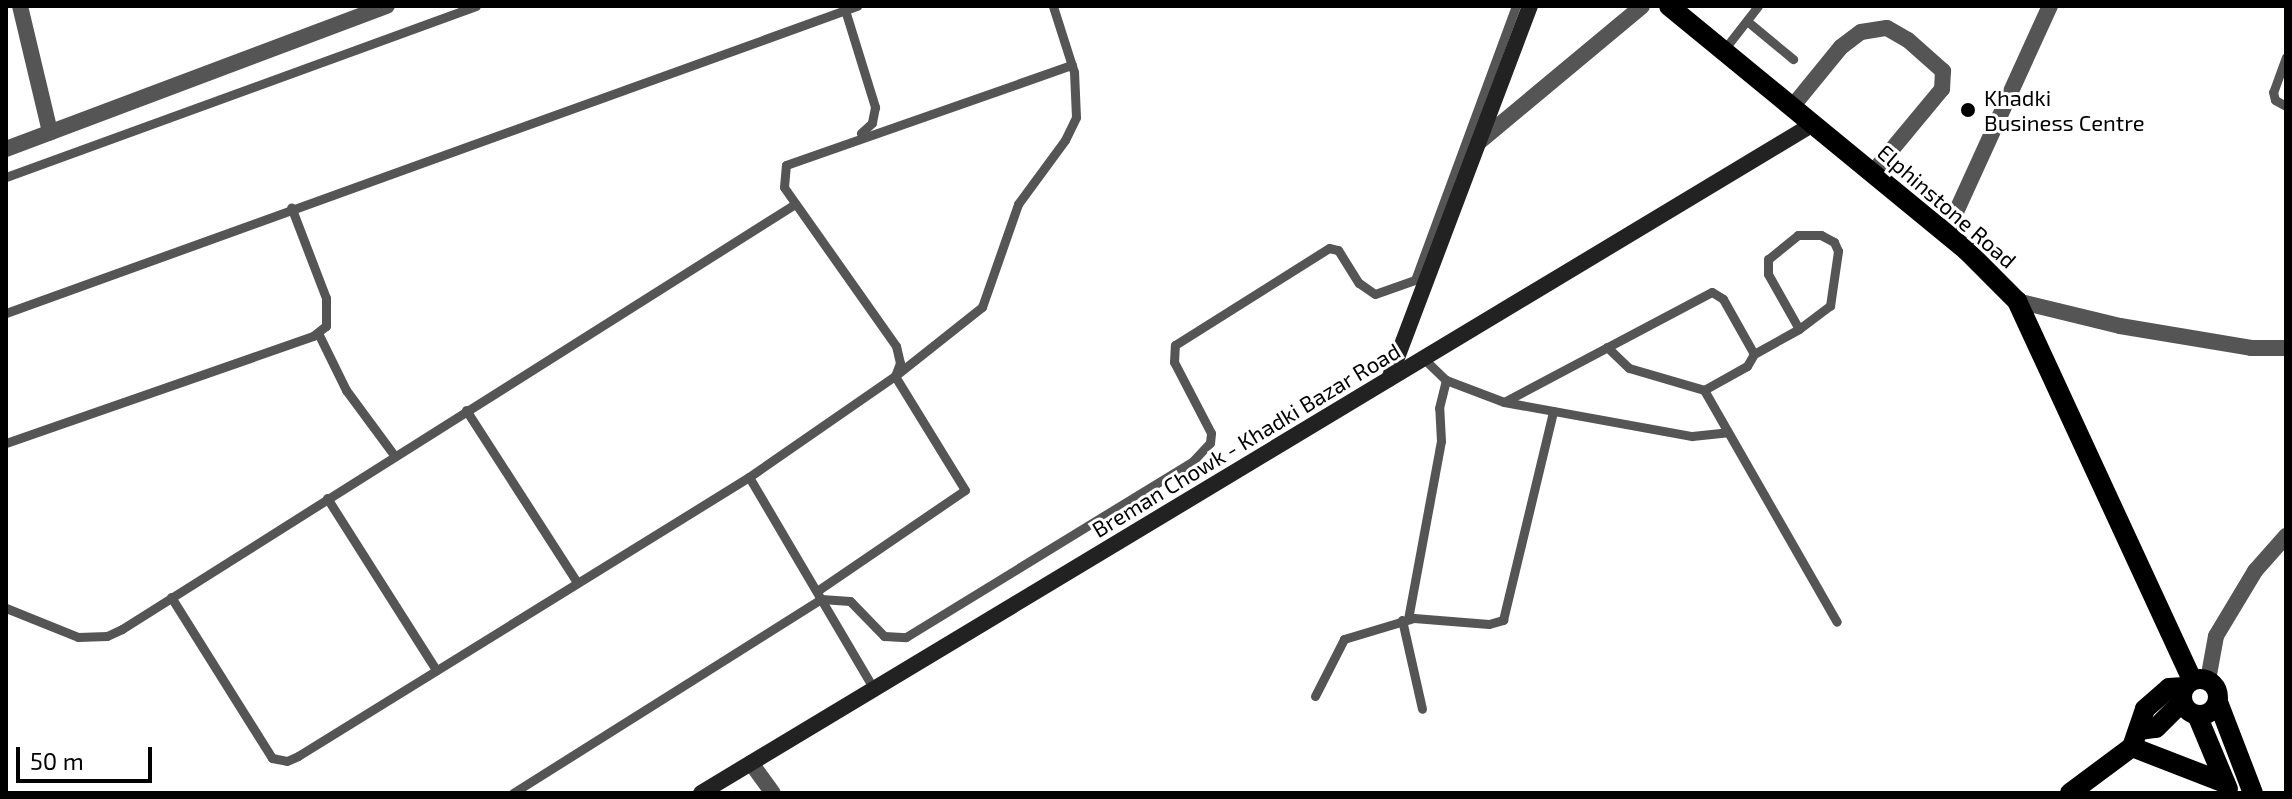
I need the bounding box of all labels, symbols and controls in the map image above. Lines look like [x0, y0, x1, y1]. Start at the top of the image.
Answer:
place label: Khadki Business Centre [1984, 84, 2145, 136]
marker: Khadki Business Centre [1959, 101, 1977, 119]
street label: Elphinstone Road [1872, 139, 2022, 273]
street label: Breman Chowk - Khadki Bazar Road [1087, 337, 1405, 543]
scale bar [20, 731, 156, 781]
text: 50 m [30, 746, 84, 775]

